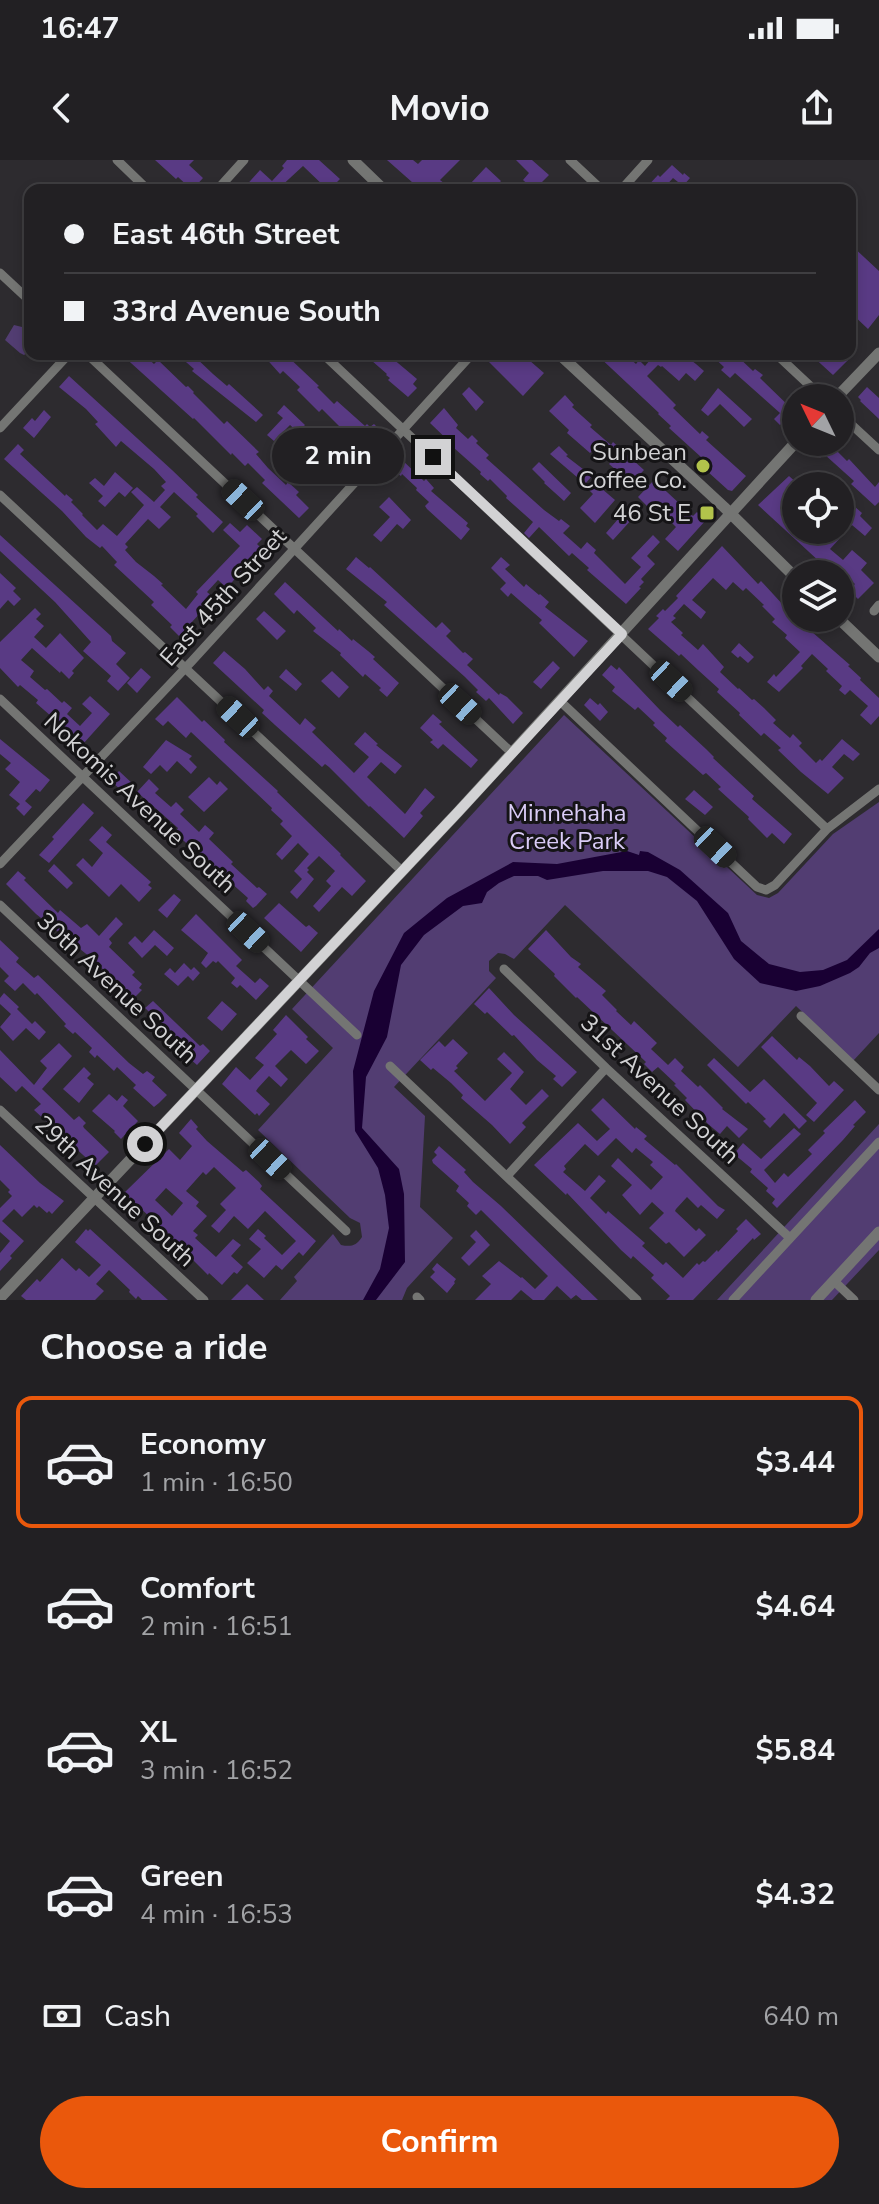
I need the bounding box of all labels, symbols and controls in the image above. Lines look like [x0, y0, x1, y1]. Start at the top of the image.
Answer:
text: 16:47 [40, 8, 119, 49]
text: Movio [389, 84, 490, 133]
icon: back [40, 86, 84, 130]
icon: share [795, 86, 839, 130]
text: East 46th Street [112, 214, 339, 255]
text: 33rd Avenue South [112, 291, 381, 332]
north arrow [782, 384, 854, 456]
map controls [782, 384, 854, 632]
callout: 2 min [273, 429, 405, 485]
place label: Sunbean Coffee Co. [578, 436, 687, 496]
text: 2 min [304, 438, 372, 473]
route end [415, 439, 451, 475]
marker: Sunbean Coffee Co. [694, 457, 712, 475]
button: locate [782, 472, 854, 544]
car [217, 475, 269, 525]
place label: 46 St E [613, 497, 691, 529]
marker: 46 St E [698, 504, 716, 522]
street label: East 45th Street [153, 521, 294, 673]
button: layers [782, 560, 854, 632]
car [645, 656, 697, 706]
car [434, 679, 486, 729]
car [212, 692, 264, 742]
street label: Nokomis Avenue South [37, 706, 243, 900]
park label: Minnehaha Creek Park [508, 797, 626, 857]
car [689, 822, 741, 872]
street label: 30th Avenue South [30, 905, 204, 1071]
car [222, 907, 274, 957]
street label: 31st Avenue South [574, 1007, 746, 1171]
street label: 29th Avenue South [28, 1108, 202, 1274]
route start [127, 1126, 163, 1162]
car [244, 1134, 296, 1184]
text: Choose a ride [40, 1323, 268, 1372]
text: Economy [140, 1424, 266, 1465]
icon: car [44, 1426, 116, 1498]
text: $3.44 [756, 1442, 835, 1483]
text: 1 min · 16:50 [140, 1465, 293, 1500]
text: Comfort [140, 1568, 255, 1609]
icon: car [44, 1570, 116, 1642]
text: $4.64 [756, 1586, 835, 1627]
text: 2 min · 16:51 [140, 1609, 293, 1644]
text: XL [140, 1712, 177, 1753]
icon: car [44, 1714, 116, 1786]
text: $5.84 [756, 1730, 835, 1771]
text: 3 min · 16:52 [140, 1753, 293, 1788]
text: Green [140, 1856, 224, 1897]
icon: car [44, 1858, 116, 1930]
text: $4.32 [756, 1874, 835, 1915]
text: 4 min · 16:53 [140, 1897, 293, 1932]
icon: cash [40, 1994, 84, 2038]
text: Cash [104, 1996, 171, 2037]
text: 640 m [763, 1999, 839, 2034]
button: Confirm [40, 2096, 839, 2188]

